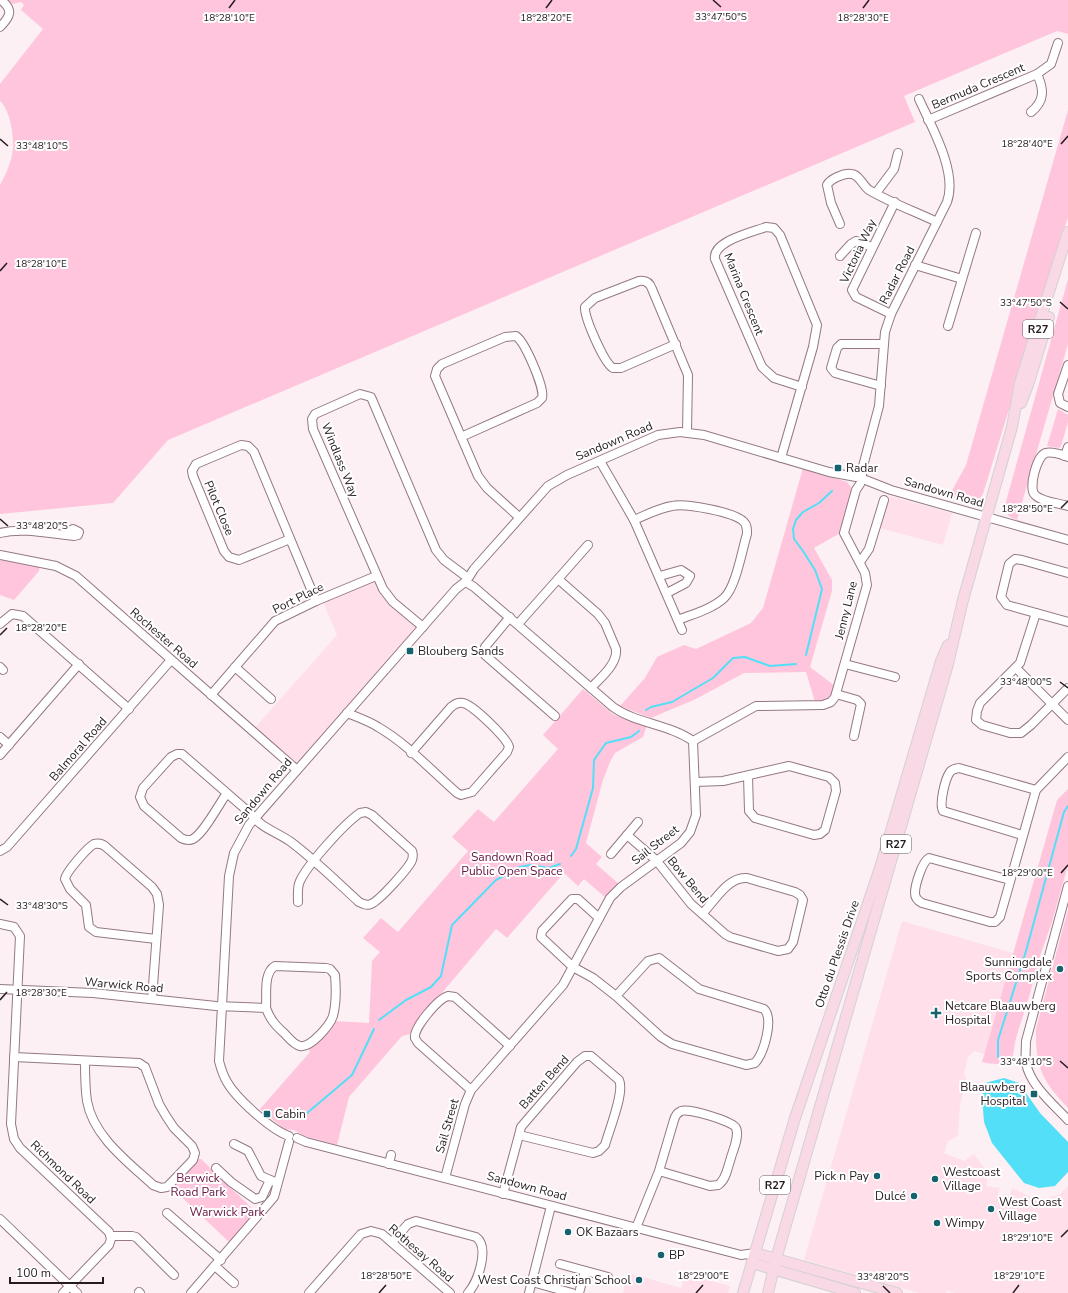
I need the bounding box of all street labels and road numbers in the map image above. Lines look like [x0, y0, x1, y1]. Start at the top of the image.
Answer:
street label: Bermuda Crescent [929, 59, 1028, 113]
street label: Victoria Way [836, 216, 880, 287]
street label: Radar Road [876, 243, 918, 307]
street label: Marina Crescent [720, 251, 768, 338]
road number: R27 [1023, 320, 1053, 338]
street label: Sandown Road [573, 418, 655, 464]
street label: Windlass Way [318, 420, 363, 501]
street label: Sandown Road [902, 473, 986, 511]
street label: Pilot Close [200, 478, 238, 538]
street label: Port Place [270, 579, 326, 617]
street label: Jenny Lane [831, 579, 861, 642]
street label: Rochester Road [127, 604, 201, 672]
street label: Balmoral Road [46, 714, 110, 784]
street label: Sandown Road [230, 754, 296, 828]
street label: Sail Street [628, 821, 683, 869]
road number: R27 [881, 835, 911, 853]
street label: Bow Bend [664, 853, 712, 907]
street label: Otto du Plessis Drive [811, 898, 863, 1010]
street label: Warwick Road [84, 974, 164, 996]
street label: Batten Bend [516, 1052, 572, 1112]
street label: Sail Street [432, 1096, 463, 1155]
street label: Richmond Road [27, 1137, 99, 1207]
street label: Sandown Road [485, 1168, 569, 1204]
road number: R27 [760, 1176, 790, 1194]
street label: Rothesay Road [385, 1220, 457, 1286]

